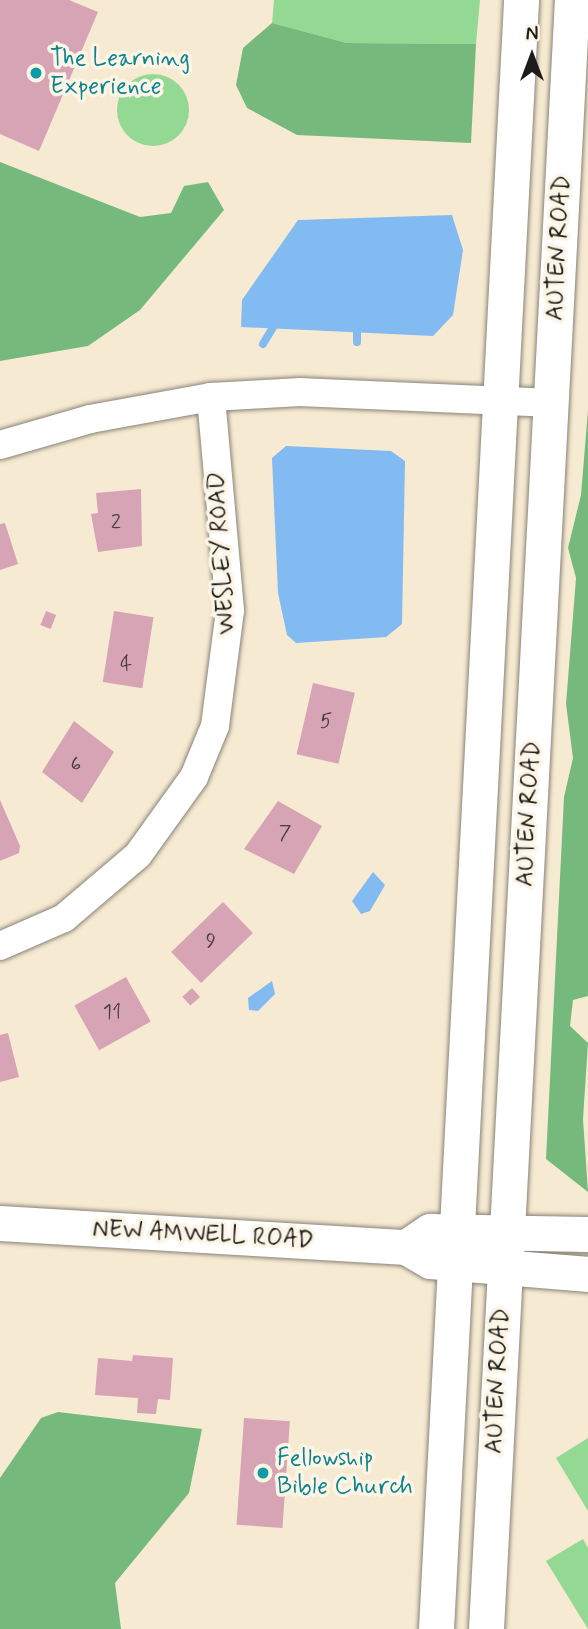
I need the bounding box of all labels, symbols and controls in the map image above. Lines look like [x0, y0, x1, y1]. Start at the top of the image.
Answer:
north arrow [497, 21, 567, 91]
text: N [526, 22, 538, 47]
place label: The Learning Experience [50, 45, 188, 101]
marker: The Learning Experience [28, 65, 44, 81]
street label: AUTEN ROAD [541, 176, 577, 320]
street label: WESLEY ROAD [202, 471, 242, 635]
house number: 2 [111, 509, 121, 535]
house number: 4 [120, 651, 132, 677]
house number: 5 [320, 708, 332, 734]
street label: AUTEN ROAD [511, 742, 547, 886]
house number: 6 [71, 751, 81, 777]
house number: 7 [279, 820, 291, 846]
house number: 9 [206, 928, 216, 954]
house number: 11 [103, 999, 121, 1025]
street label: NEW AMWELL ROAD [89, 1215, 317, 1255]
street label: AUTEN ROAD [480, 1309, 516, 1453]
place label: Fellowship Bible Church [277, 1445, 410, 1501]
marker: Fellowship Bible Church [255, 1465, 271, 1481]

